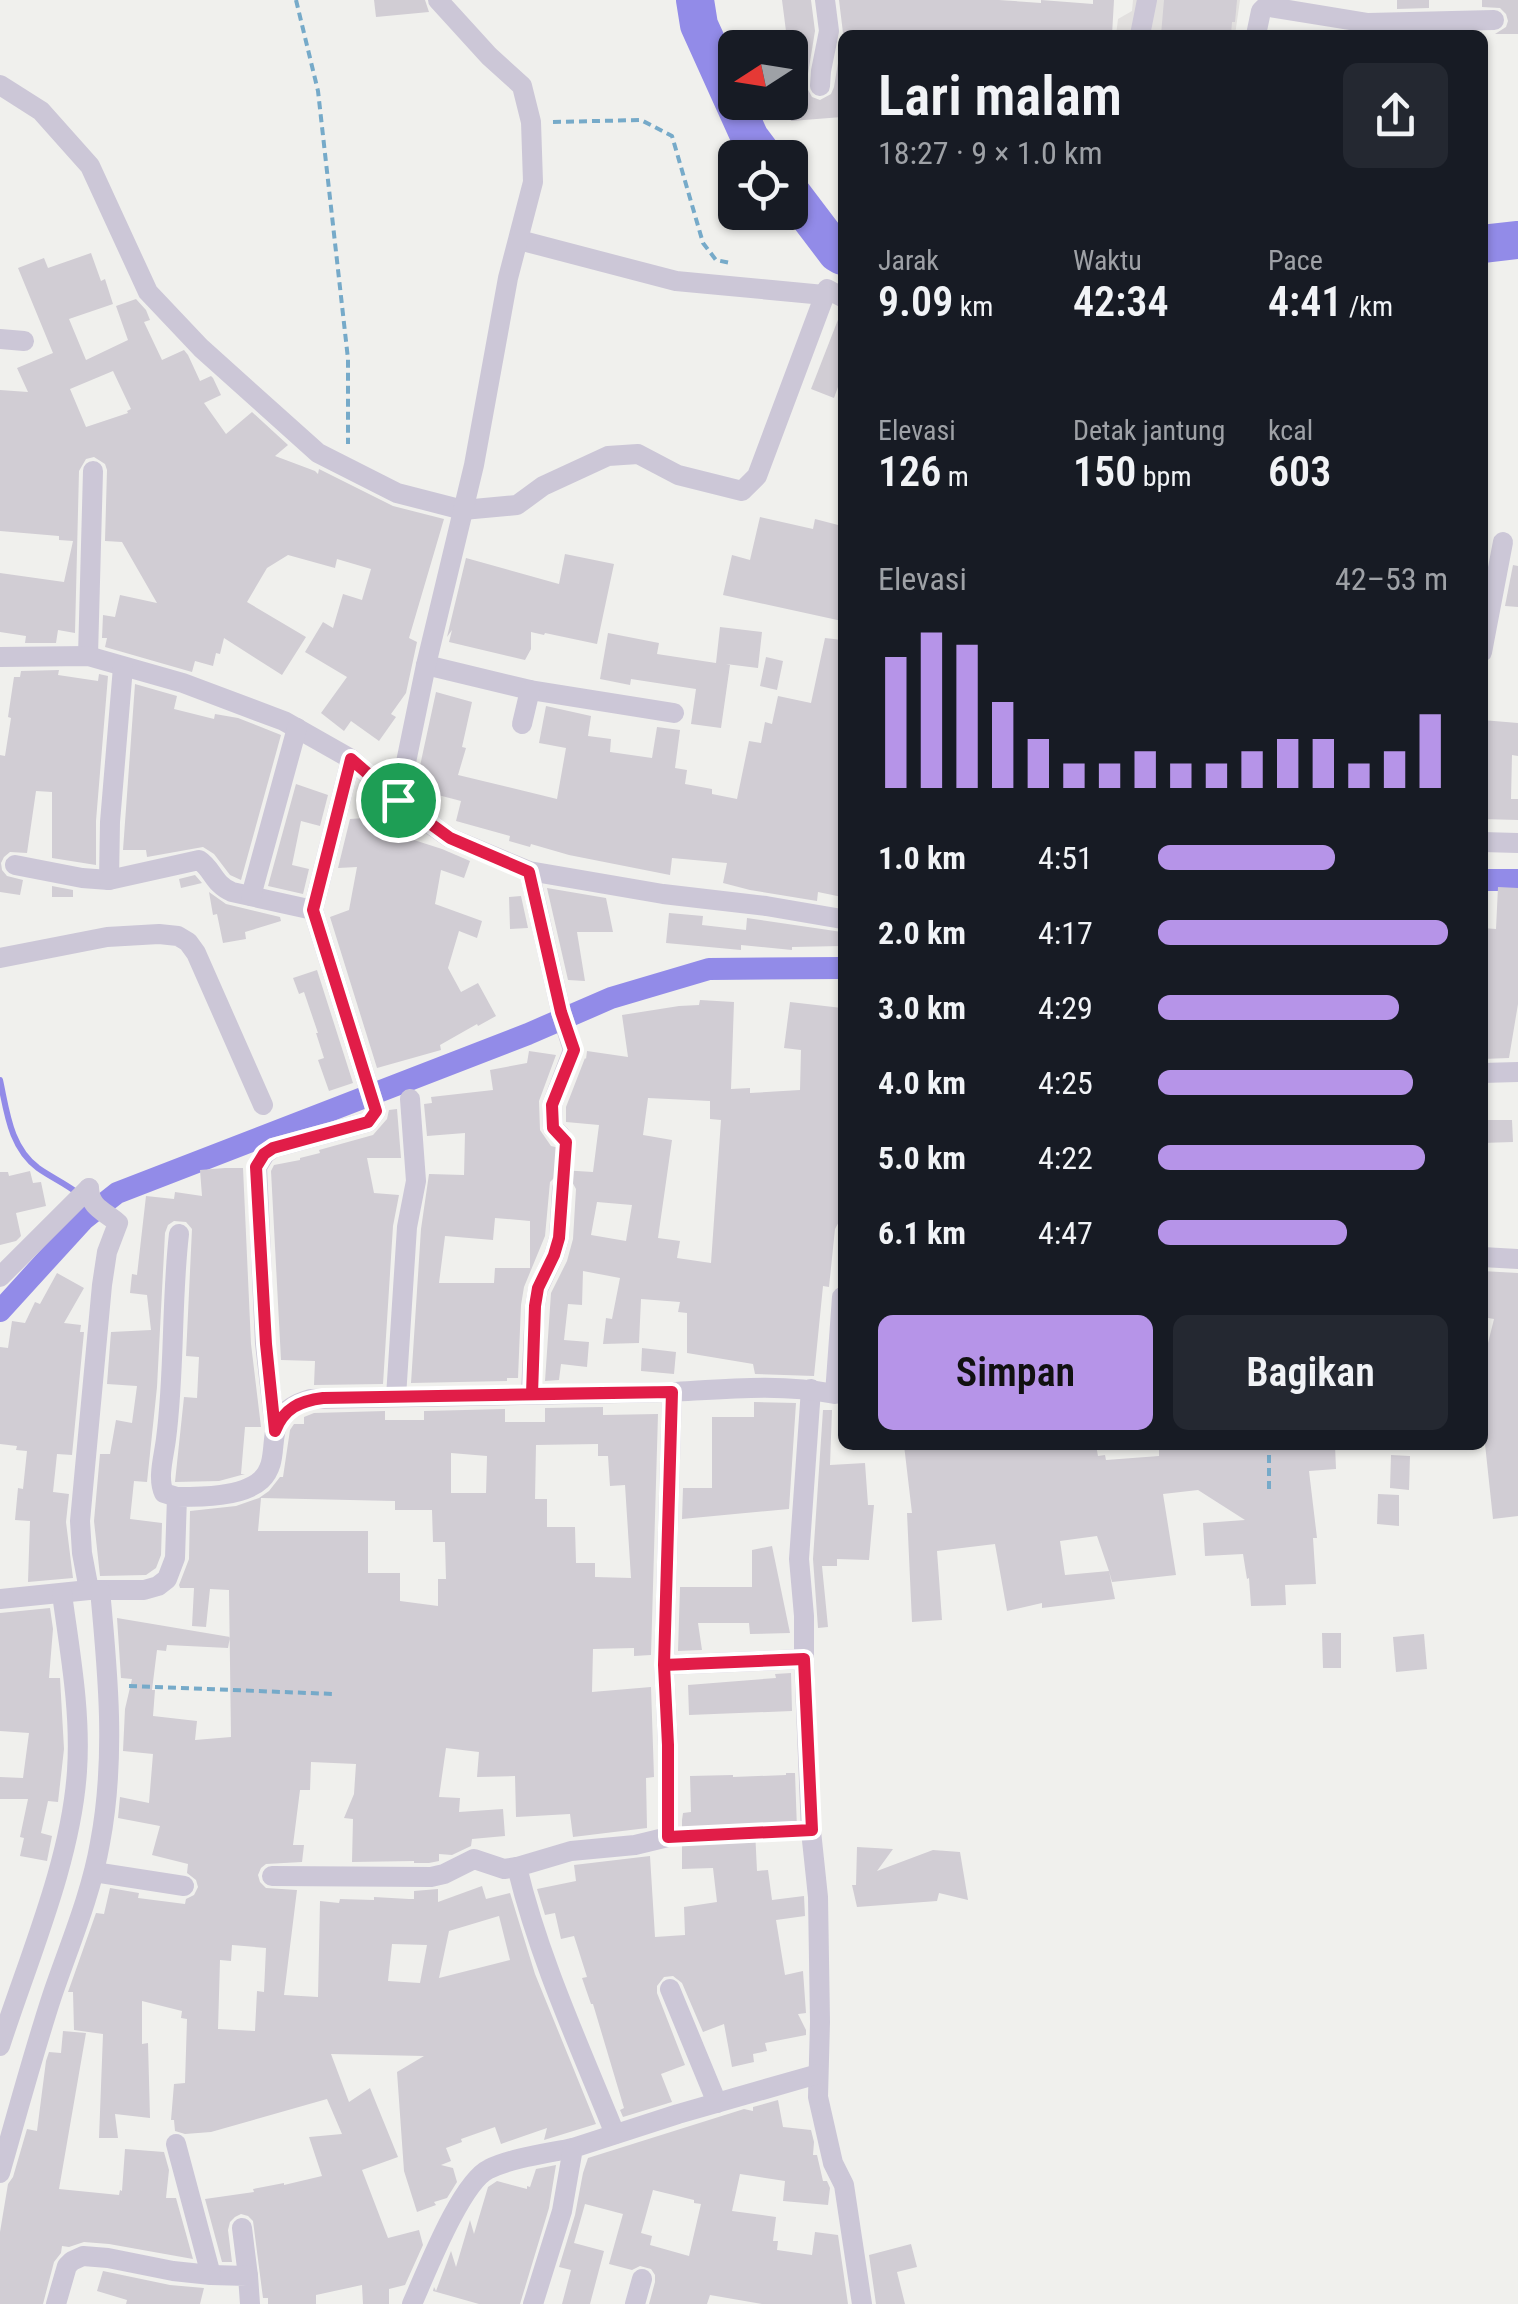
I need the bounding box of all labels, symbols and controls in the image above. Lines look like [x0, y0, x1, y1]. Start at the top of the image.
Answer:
north arrow [718, 30, 808, 120]
map controls [718, 30, 808, 230]
button: share [1343, 63, 1448, 168]
text: Lari malam [878, 64, 1122, 128]
text: 18:27 · 9 × 1.0 km [878, 134, 1103, 172]
button: locate [718, 140, 808, 230]
text: Jarak [878, 244, 939, 277]
text: Waktu [1073, 244, 1142, 277]
text: Pace [1268, 244, 1323, 277]
text: 9.09 [878, 277, 953, 326]
text: 42:34 [1073, 277, 1169, 326]
text: 4:41 [1268, 277, 1342, 326]
text: km [953, 290, 993, 323]
text: /km [1342, 290, 1393, 323]
text: Elevasi [878, 414, 956, 447]
text: Detak jantung [1073, 414, 1225, 447]
text: kcal [1268, 414, 1313, 447]
text: 126 [878, 447, 941, 496]
text: 150 [1073, 447, 1136, 496]
text: 603 [1268, 447, 1331, 496]
text: m [941, 460, 969, 493]
text: bpm [1136, 460, 1192, 493]
text: Elevasi [878, 560, 967, 598]
text: 42–53 m [1335, 560, 1448, 598]
pin [356, 758, 441, 843]
icon: arrive [371, 773, 426, 828]
text: 1.0 km [878, 839, 966, 877]
text: 4:51 [1038, 839, 1093, 877]
text: 2.0 km [878, 914, 966, 952]
text: 4:17 [1038, 914, 1093, 952]
text: 3.0 km [878, 989, 966, 1027]
text: 4:29 [1038, 989, 1093, 1027]
text: 4.0 km [878, 1064, 966, 1102]
text: 4:25 [1038, 1064, 1093, 1102]
text: 5.0 km [878, 1139, 966, 1177]
text: 4:22 [1038, 1139, 1093, 1177]
text: 6.1 km [878, 1214, 966, 1252]
text: 4:47 [1038, 1214, 1093, 1252]
button: Simpan [878, 1315, 1153, 1430]
button: Bagikan [1173, 1315, 1448, 1430]

